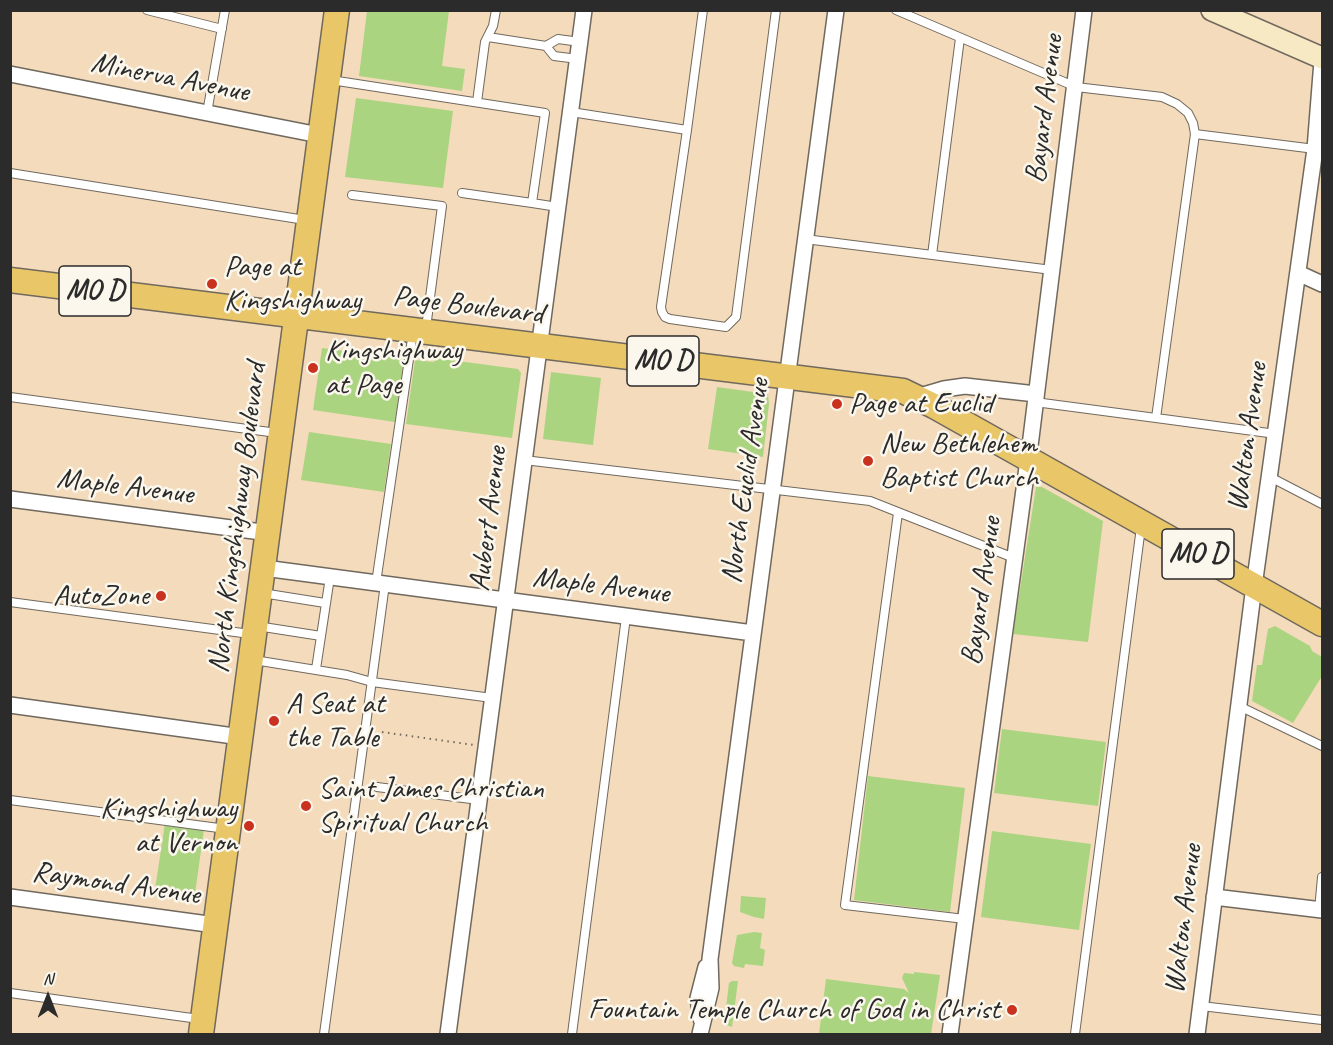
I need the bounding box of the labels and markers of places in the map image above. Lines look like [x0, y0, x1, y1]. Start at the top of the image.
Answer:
place label: Page at Kingshighway [224, 249, 361, 320]
marker: Page at Kingshighway [205, 277, 219, 291]
place label: Kingshighway at Page [325, 333, 462, 404]
marker: Kingshighway at Page [306, 361, 320, 375]
place label: Page at Euclid [849, 386, 993, 422]
marker: Page at Euclid [830, 397, 844, 411]
place label: New Bethlehem Baptist Church [880, 426, 1038, 496]
marker: New Bethlehem Baptist Church [861, 454, 875, 468]
place label: AutoZone [53, 578, 149, 614]
marker: AutoZone [154, 589, 168, 603]
place label: A Seat at the Table [286, 686, 384, 756]
marker: A Seat at the Table [267, 714, 281, 728]
place label: Saint James Christian Spiritual Church [318, 771, 544, 842]
place label: Kingshighway at Vernon [100, 791, 237, 862]
marker: Saint James Christian Spiritual Church [299, 799, 313, 813]
marker: Kingshighway at Vernon [242, 819, 256, 833]
place label: Fountain Temple Church of God in Christ [588, 992, 1000, 1028]
marker: Fountain Temple Church of God in Christ [1005, 1003, 1019, 1017]

